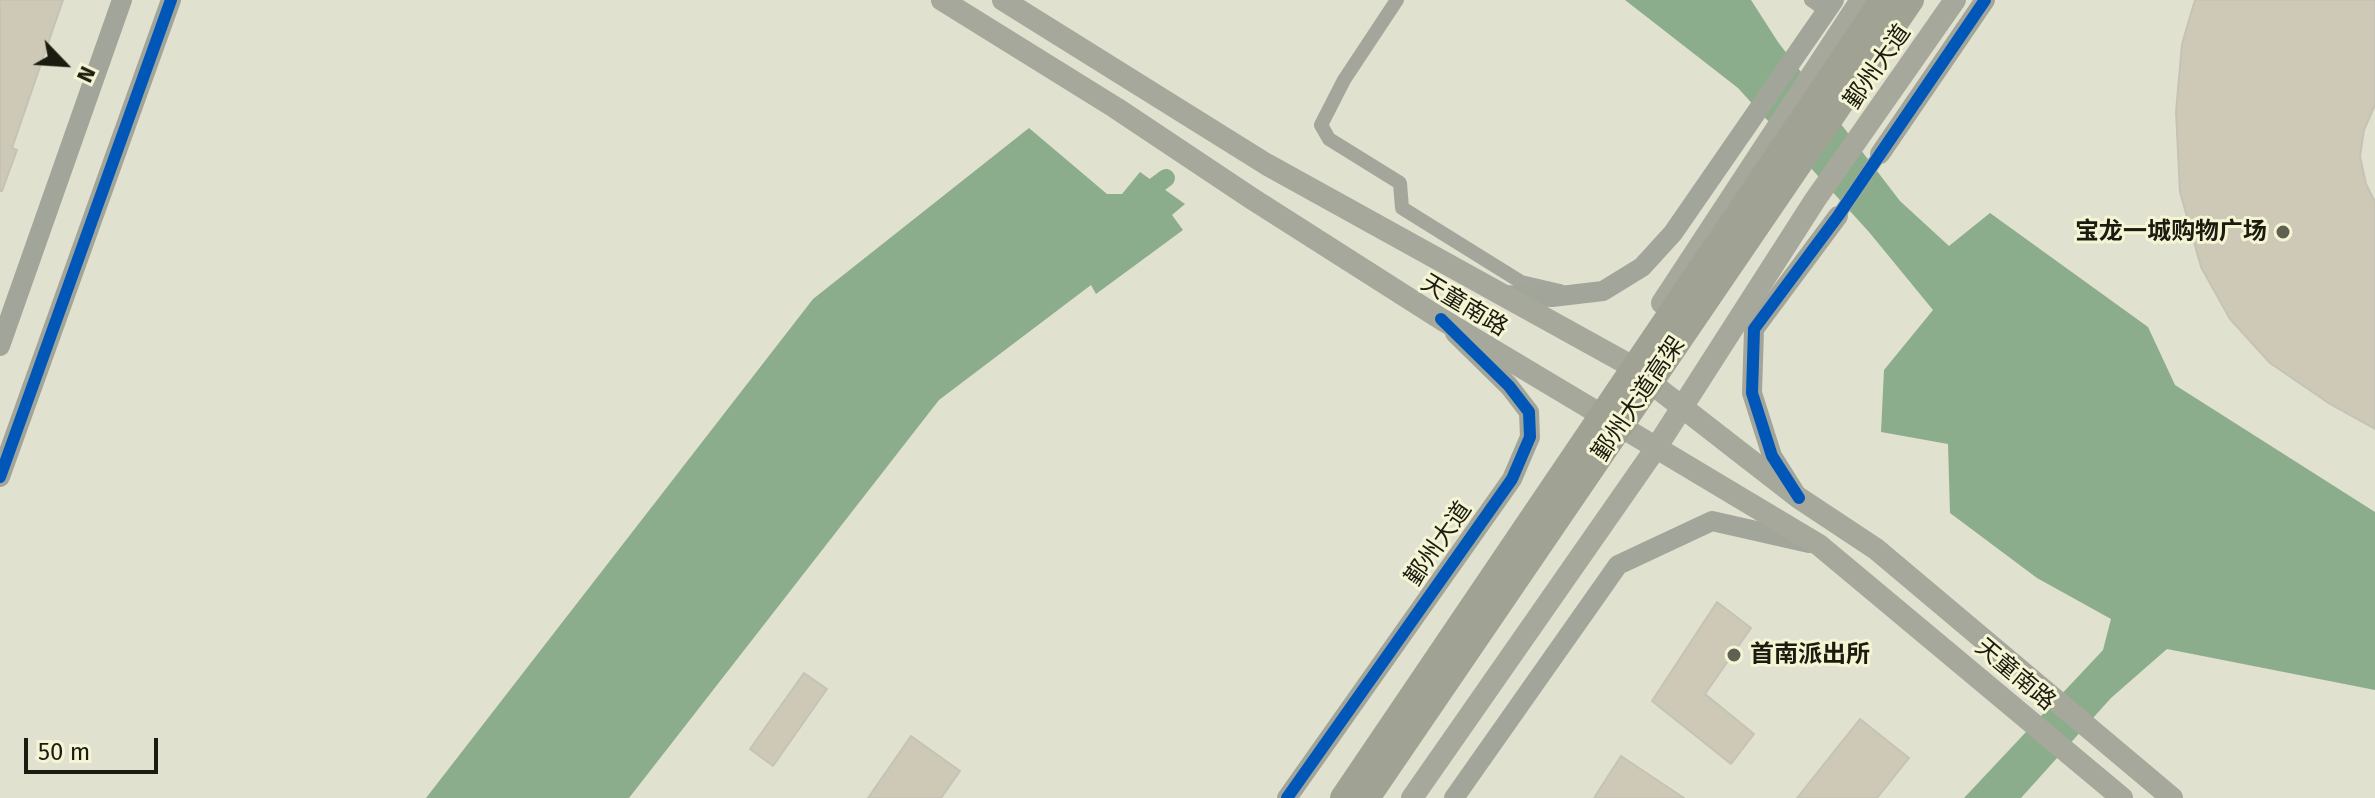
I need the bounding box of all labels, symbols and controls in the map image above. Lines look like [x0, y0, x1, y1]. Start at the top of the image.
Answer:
street label: 鄞州大道 [1839, 19, 1917, 115]
north arrow [24, 24, 104, 104]
text: N [71, 62, 102, 87]
place label: 宝龙一城购物广场 [2075, 218, 2267, 246]
marker: 宝龙一城购物广场 [2274, 223, 2292, 241]
street label: 天童南路 [1415, 269, 1513, 343]
street label: 鄞州大道高架 [1587, 331, 1691, 467]
street label: 鄞州大道 [1400, 496, 1478, 592]
street label: 天童南路 [1969, 633, 2061, 717]
place label: 首南派出所 [1750, 641, 1870, 669]
marker: 首南派出所 [1725, 646, 1743, 664]
scale bar [28, 722, 162, 772]
text: 50 m [38, 738, 90, 766]

